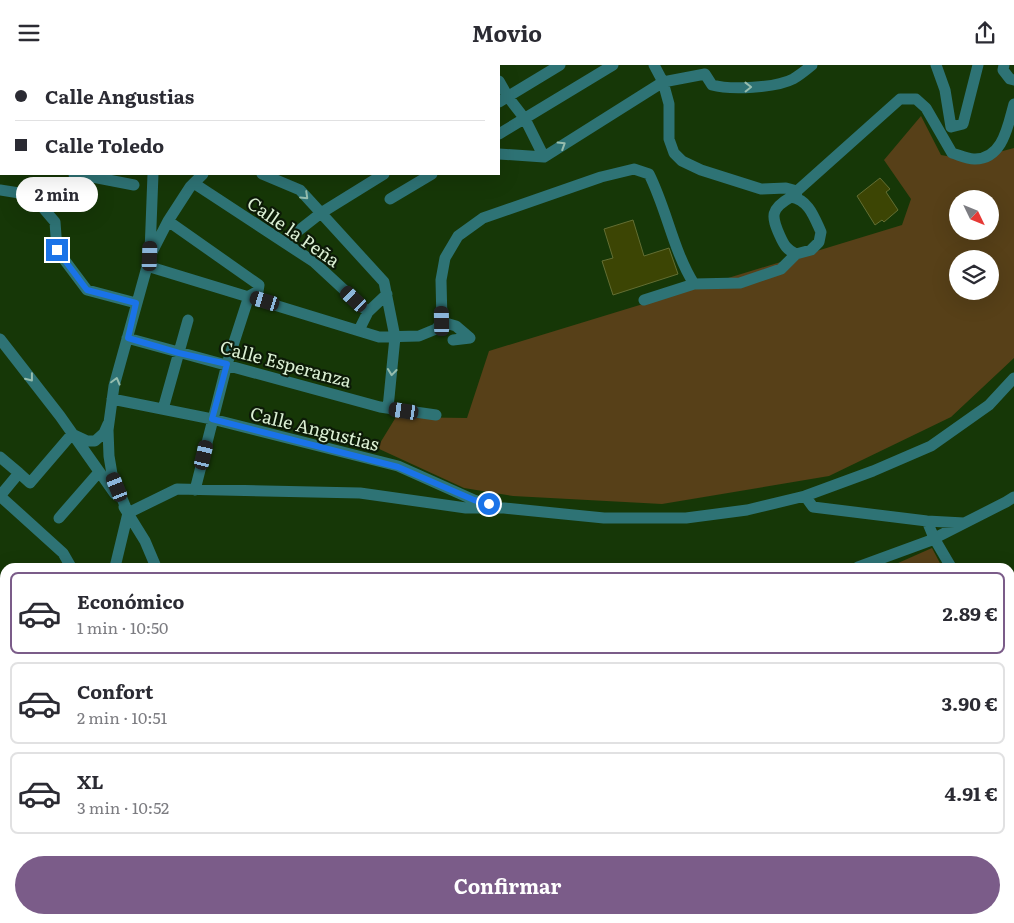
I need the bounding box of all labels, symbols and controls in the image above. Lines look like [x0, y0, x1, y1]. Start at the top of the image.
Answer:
text: Movio [472, 16, 542, 49]
icon: menu [15, 19, 43, 47]
icon: share [971, 19, 999, 47]
text: Calle Angustias [45, 82, 194, 110]
one-way arrow [744, 82, 752, 92]
text: Calle Toledo [45, 131, 164, 159]
one-way arrow [556, 142, 565, 152]
callout: 2 min [16, 177, 98, 213]
text: 2 min [35, 182, 79, 206]
street label: Calle la Peña [242, 189, 346, 273]
one-way arrow [299, 190, 308, 199]
north arrow [949, 190, 999, 240]
map controls [949, 190, 999, 300]
route end [46, 239, 68, 261]
car [141, 241, 158, 271]
button: layers [949, 250, 999, 300]
car [337, 283, 370, 315]
car [248, 289, 281, 313]
car [434, 306, 449, 336]
street label: Calle Esperanza [217, 332, 355, 394]
one-way arrow [387, 369, 398, 377]
one-way arrow [25, 372, 34, 381]
one-way arrow [110, 377, 120, 385]
street label: Calle Angustias [248, 399, 382, 457]
car [388, 401, 419, 421]
car [193, 439, 214, 471]
car [104, 470, 129, 504]
route start [478, 493, 500, 515]
text: Económico [77, 587, 184, 615]
icon: car [17, 591, 62, 636]
text: 2.89 € [942, 599, 998, 627]
text: 1 min · 10:50 [77, 615, 168, 639]
text: Confort [77, 677, 153, 705]
icon: car [17, 681, 62, 726]
text: 3.90 € [941, 689, 998, 717]
text: 2 min · 10:51 [77, 705, 167, 729]
text: XL [77, 767, 104, 795]
icon: car [17, 771, 62, 816]
text: 4.91 € [944, 779, 998, 807]
text: 3 min · 10:52 [77, 795, 169, 819]
button: Confirmar [15, 856, 1000, 914]

